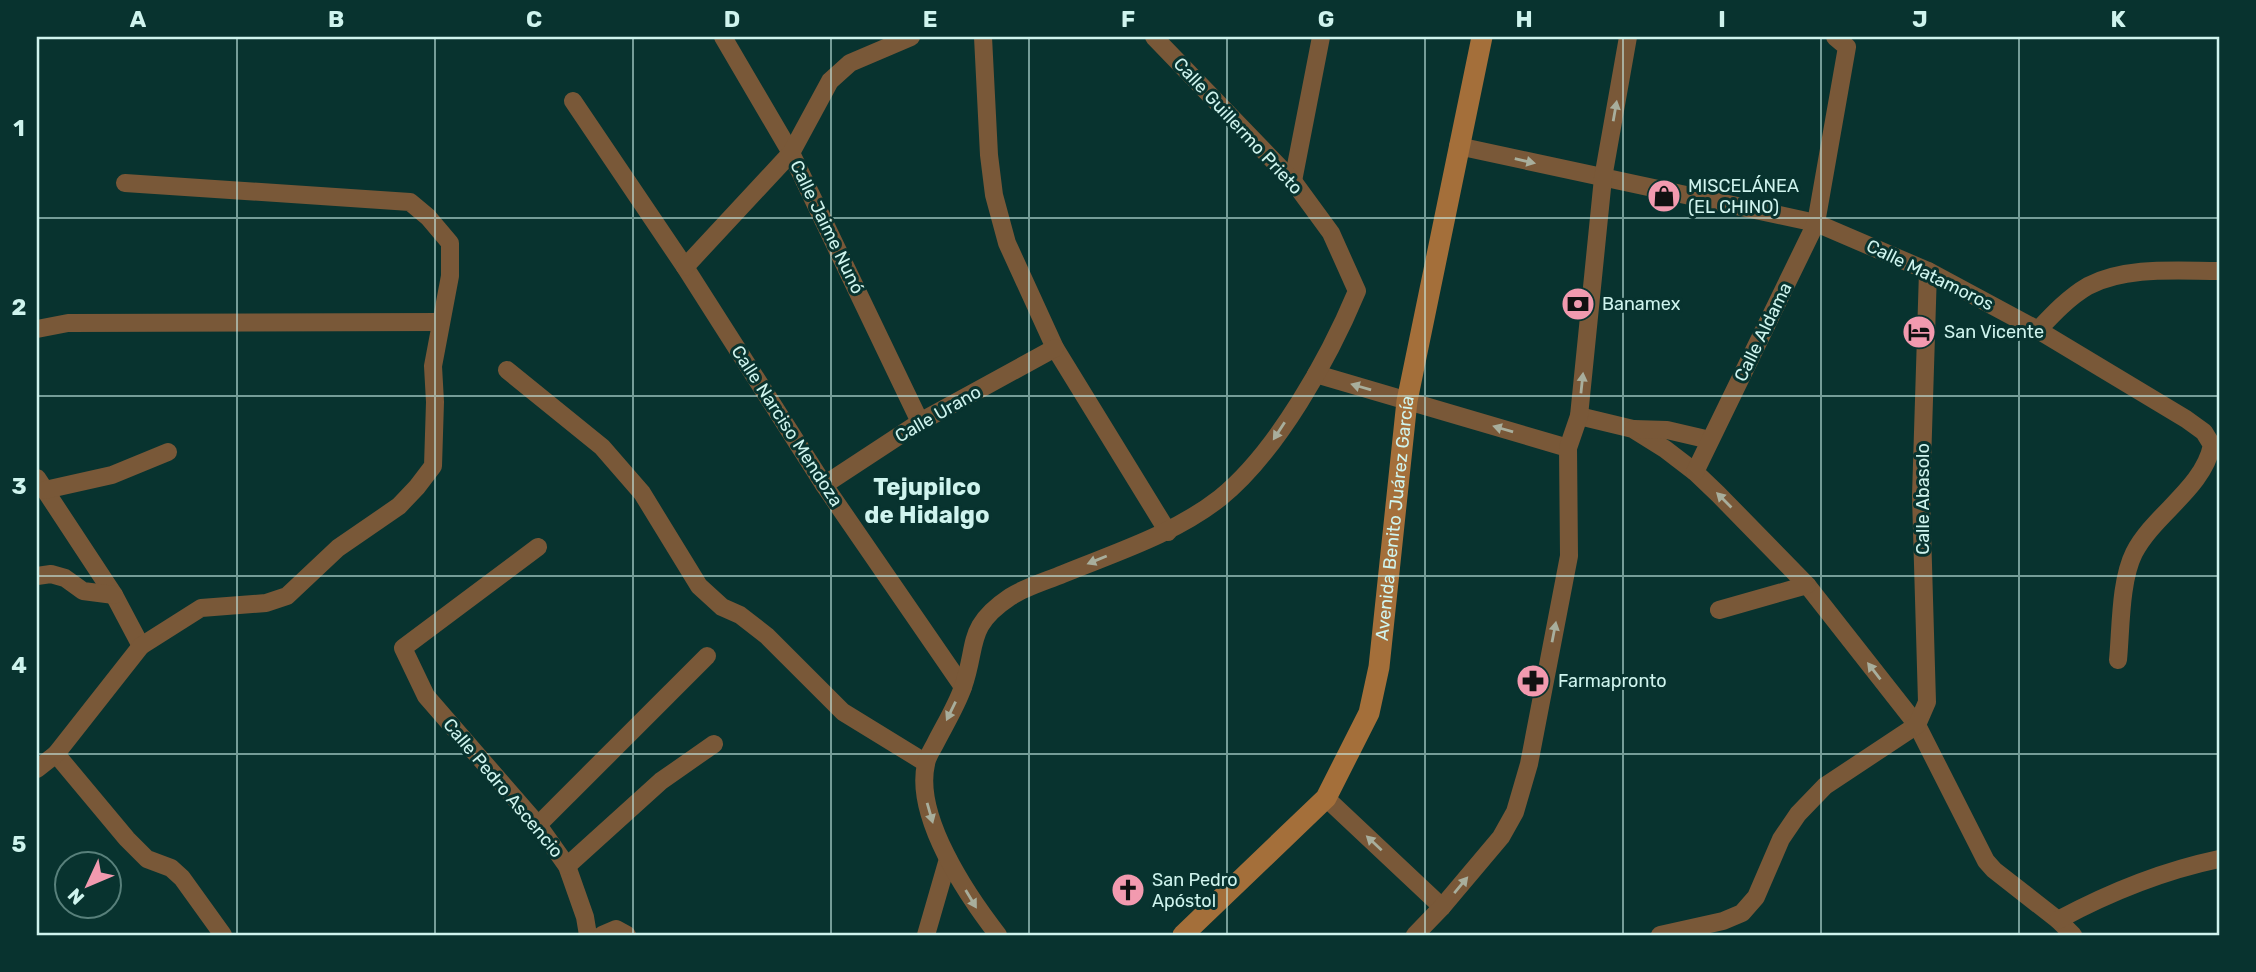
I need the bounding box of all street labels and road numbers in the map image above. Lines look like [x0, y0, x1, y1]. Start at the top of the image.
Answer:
street label: Calle Guillermo Prieto [1169, 53, 1307, 199]
street label: Calle Jaime Nunó [785, 157, 869, 297]
street label: Calle Matamoros [1863, 235, 1997, 315]
street label: Calle Aldama [1730, 279, 1796, 385]
street label: Calle Narciso Mendoza [727, 341, 847, 511]
street label: Calle Urano [891, 381, 985, 447]
street label: Avenida Benito Juárez García [1371, 394, 1419, 642]
street label: Calle Abasolo [1912, 443, 1934, 555]
street label: Calle Pedro Ascencio [438, 714, 568, 862]

